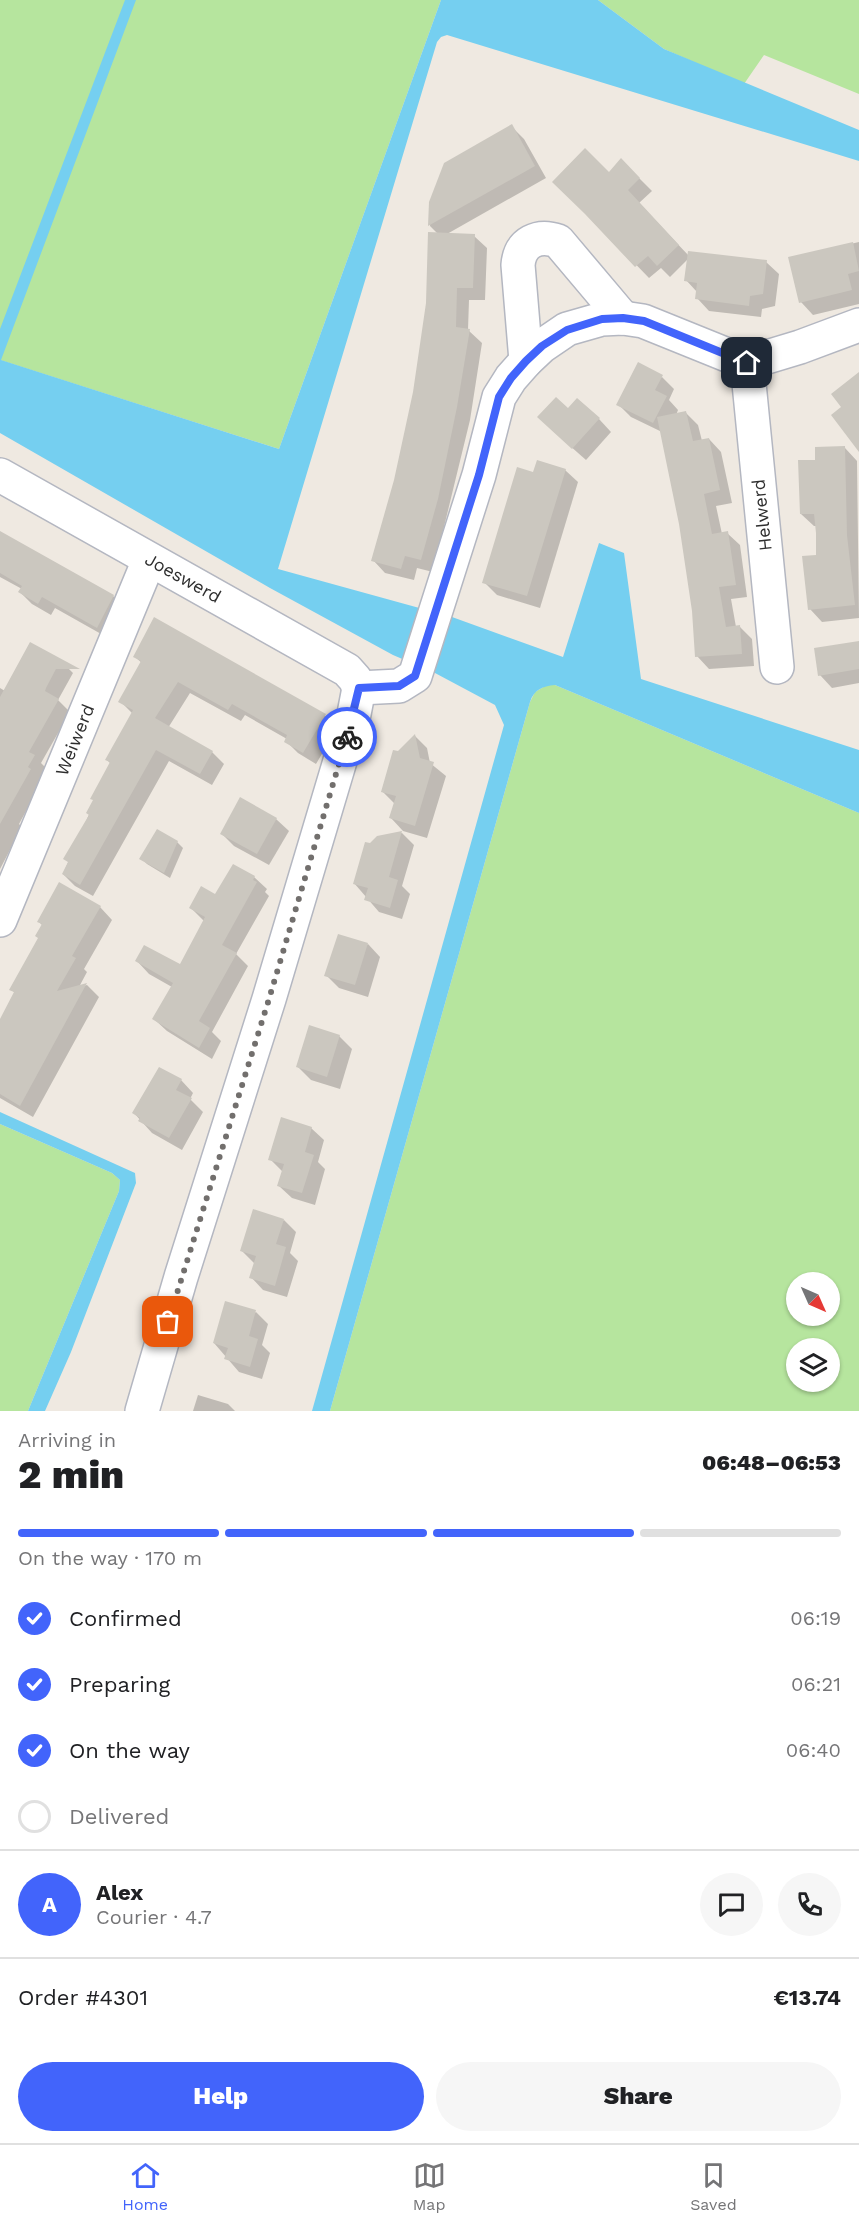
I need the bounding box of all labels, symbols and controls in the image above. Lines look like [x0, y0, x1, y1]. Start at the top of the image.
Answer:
pin [721, 337, 772, 388]
icon: home [730, 346, 763, 379]
street label: Helwerd [747, 478, 776, 552]
street label: Joeswerd [142, 548, 225, 607]
street label: Weiwerd [51, 701, 98, 779]
courier [317, 707, 377, 767]
icon: bike [331, 721, 364, 754]
north arrow [786, 1272, 840, 1326]
map controls [786, 1272, 840, 1392]
pin [142, 1296, 193, 1347]
icon: bag [151, 1305, 184, 1338]
button: layers [786, 1338, 840, 1392]
text: Arriving in [18, 1428, 116, 1452]
text: 06:48–06:53 [702, 1450, 841, 1475]
text: 2 min [18, 1452, 124, 1497]
text: On the way · 170 m [18, 1546, 202, 1570]
icon: check [18, 1602, 51, 1635]
text: Confirmed [69, 1606, 182, 1631]
text: 06:19 [790, 1606, 841, 1630]
icon: check [18, 1668, 51, 1701]
text: Preparing [69, 1672, 170, 1697]
text: 06:21 [791, 1672, 841, 1696]
icon: check [18, 1734, 51, 1767]
text: On the way [69, 1738, 190, 1763]
text: 06:40 [786, 1738, 841, 1762]
text: Delivered [69, 1804, 169, 1829]
button: chat [700, 1873, 763, 1936]
button: phone [778, 1873, 841, 1936]
text: Alex [96, 1880, 143, 1905]
text: A [42, 1892, 57, 1917]
text: Courier · 4.7 [96, 1905, 212, 1929]
text: Order #4301 [18, 1985, 148, 2010]
text: €13.74 [773, 1985, 841, 2010]
button: Help [18, 2062, 424, 2131]
button: Share [436, 2062, 841, 2131]
tab: Home [122, 2159, 168, 2214]
tab: Map [413, 2159, 446, 2214]
tab: Saved [690, 2159, 737, 2214]

